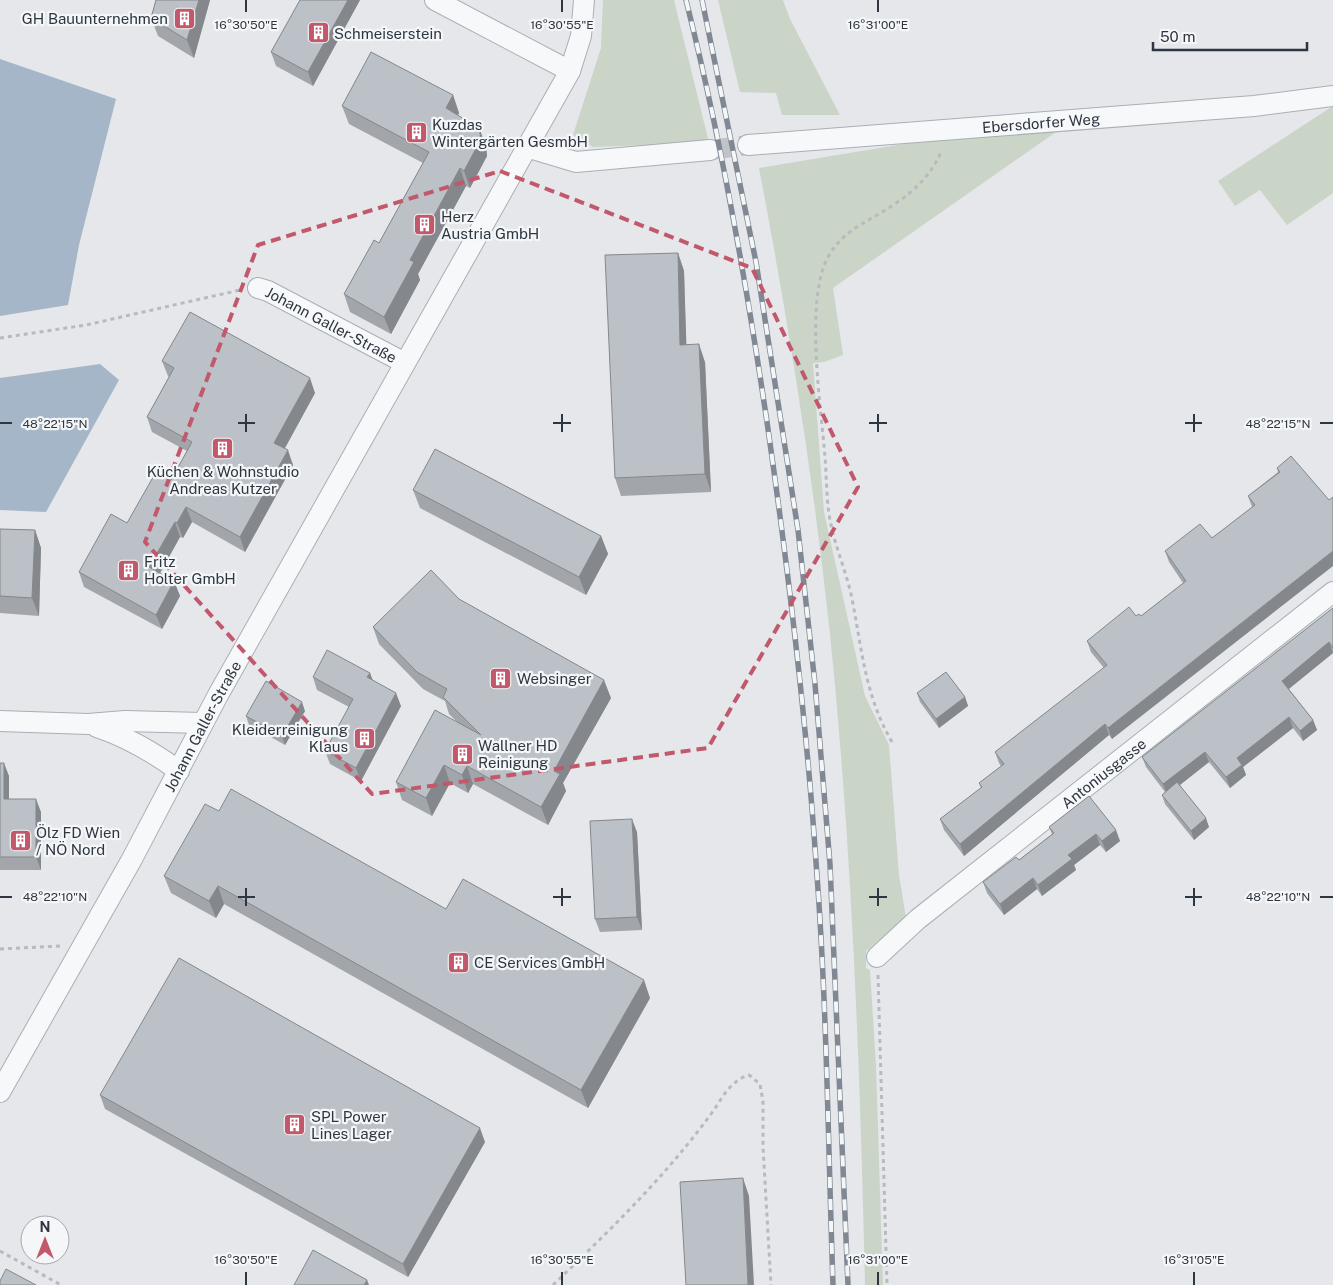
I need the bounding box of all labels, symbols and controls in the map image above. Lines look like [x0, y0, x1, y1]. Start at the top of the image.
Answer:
building icon: GH Bauunternehmen [172, 6, 196, 30]
place label: GH Bauunternehmen [22, 10, 168, 27]
text: 16°30'50"E [214, 18, 278, 32]
text: 16°30'55"E [530, 18, 594, 32]
text: 16°31'00"E [848, 18, 908, 32]
scale bar [1153, 20, 1307, 52]
building icon: Schmeiserstein [306, 21, 330, 45]
place label: Schmeiserstein [334, 25, 442, 42]
text: 50 m [1160, 28, 1195, 45]
street label: Ebersdorfer Weg [981, 109, 1101, 135]
place label: Kuzdas Wintergärten GesmbH [432, 116, 588, 150]
building icon: Kuzdas Wintergärten GesmbH [404, 121, 428, 145]
place label: Herz Austria GmbH [441, 208, 539, 242]
building icon: Herz Austria GmbH [413, 213, 437, 237]
street label: Johann Galler-Straße [263, 283, 400, 366]
text: 48°22'15"N [23, 417, 87, 431]
text: 48°22'15"N [1246, 417, 1310, 431]
building icon: Küchen & Wohnstudio Andreas Kutzer [211, 436, 235, 460]
place label: Küchen & Wohnstudio Andreas Kutzer [147, 463, 299, 497]
place label: Fritz Holter GmbH [144, 553, 236, 587]
building icon: Fritz Holter GmbH [116, 558, 140, 582]
street label: Johann Galler-Straße [160, 658, 244, 794]
building icon: Websinger [489, 666, 513, 690]
place label: Websinger [517, 670, 592, 687]
place label: Kleiderreinigung Klaus [232, 721, 348, 755]
building icon: Kleiderreinigung Klaus [352, 726, 376, 750]
street label: Antoniusgasse [1058, 734, 1149, 811]
place label: Wallner HD Reinigung [478, 737, 557, 771]
building icon: Wallner HD Reinigung [450, 742, 474, 766]
place label: Ölz FD Wien / NÖ Nord [36, 823, 120, 858]
building icon: Ölz FD Wien / NÖ Nord [8, 829, 32, 853]
text: 48°22'10"N [23, 890, 87, 904]
text: 48°22'10"N [1246, 890, 1310, 904]
building icon: CE Services GmbH [446, 950, 470, 974]
place label: CE Services GmbH [474, 954, 605, 971]
place label: SPL Power Lines Lager [311, 1108, 392, 1142]
building icon: SPL Power Lines Lager [283, 1113, 307, 1137]
north arrow [20, 1215, 70, 1265]
text: N [40, 1219, 50, 1235]
text: 16°30'50"E [214, 1253, 278, 1267]
text: 16°30'55"E [530, 1253, 594, 1267]
text: 16°31'00"E [848, 1253, 908, 1267]
text: 16°31'05"E [1164, 1253, 1224, 1267]

